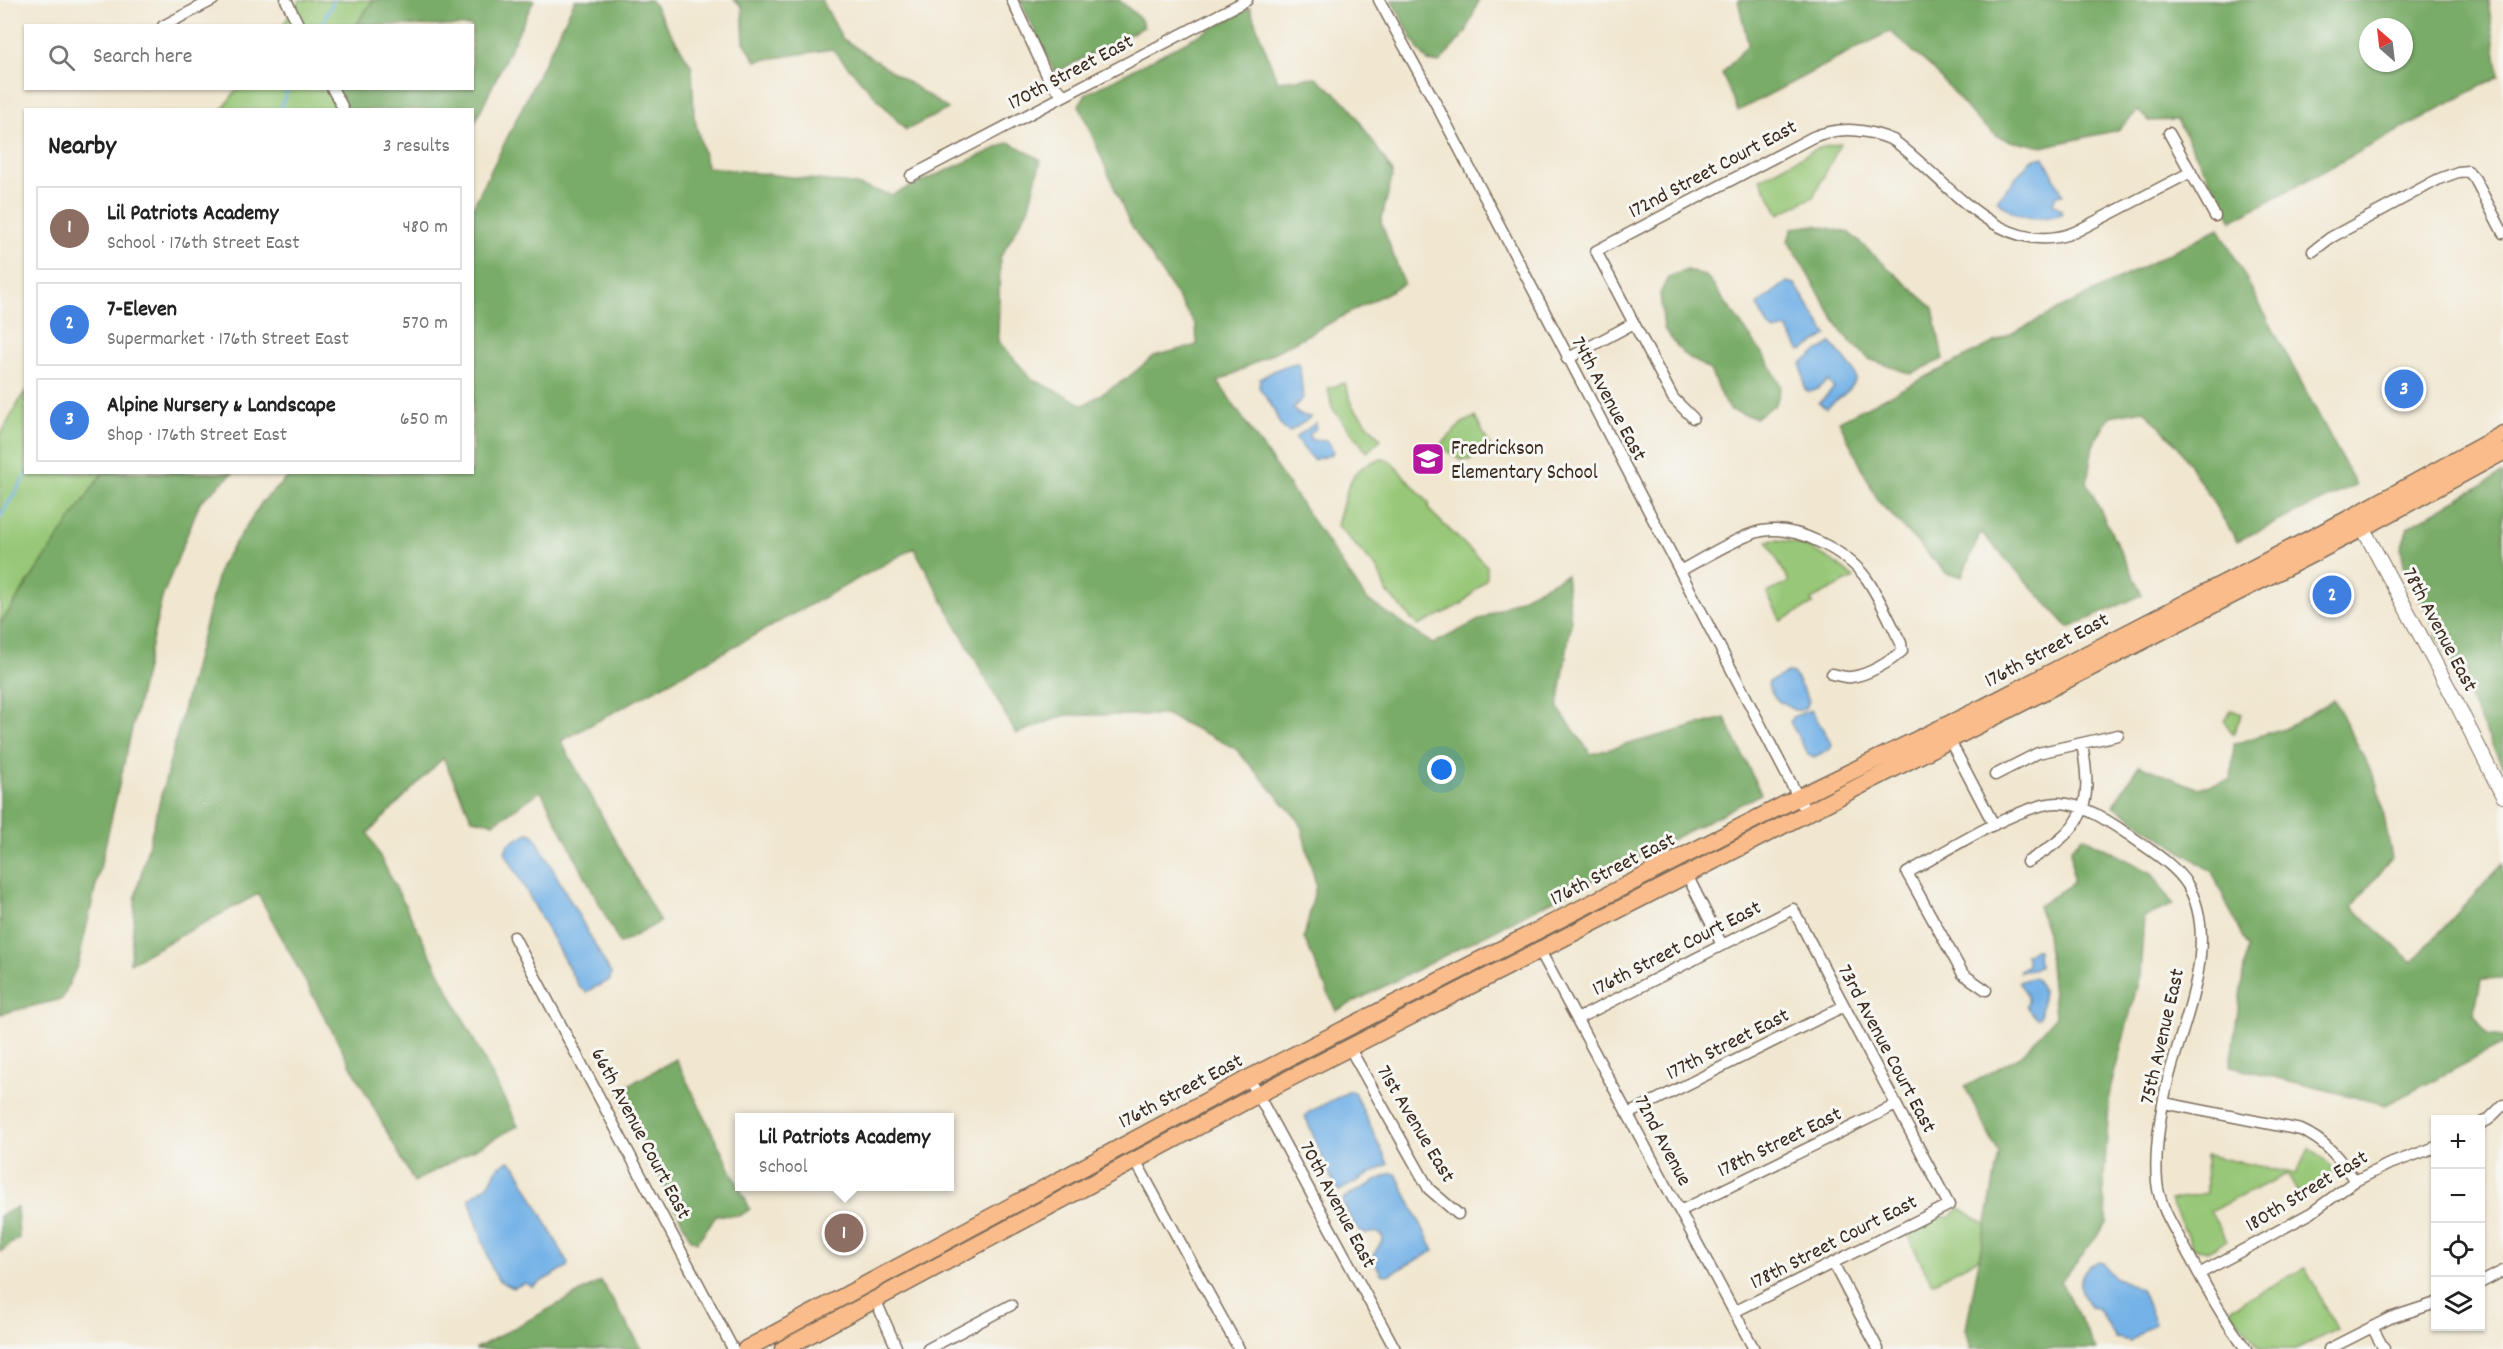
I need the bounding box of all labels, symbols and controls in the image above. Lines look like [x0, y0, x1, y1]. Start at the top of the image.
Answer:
north arrow [2359, 18, 2413, 72]
search box [24, 24, 474, 90]
street label: 170th Street East [1003, 28, 1140, 119]
icon: search [45, 41, 78, 74]
text: Search here [93, 42, 192, 73]
street label: 172nd Street Court East [1624, 113, 1803, 228]
text: Nearby [48, 129, 116, 166]
text: 3 results [383, 133, 450, 161]
text: Lil Patriots Academy [107, 199, 278, 230]
text: 1 [67, 214, 72, 242]
text: 480 m [402, 214, 448, 242]
text: School · 176th Street East [107, 230, 300, 258]
text: 7-Eleven [107, 295, 177, 326]
text: 2 [65, 310, 74, 338]
text: 570 m [402, 310, 448, 338]
text: Supermarket · 176th Street East [107, 326, 349, 354]
street label: 74th Avenue East [1562, 332, 1653, 467]
pin: 3 [2384, 366, 2424, 412]
text: Alpine Nursery & Landscape [107, 391, 336, 422]
text: 3 [65, 406, 74, 434]
text: 650 m [400, 406, 448, 434]
text: Shop · 176th Street East [107, 422, 287, 450]
place label: Fredrickson Elementary School [1451, 435, 1598, 489]
school or university icon: Fredrickson Elementary School [1410, 441, 1446, 477]
street label: 78th Avenue East [2393, 563, 2484, 698]
pin: 2 [2312, 572, 2352, 618]
street label: 176th Street East [1980, 606, 2115, 697]
your location [1427, 755, 1456, 784]
street label: 176th Street East [1546, 826, 1681, 915]
street label: 176th Street Court East [1588, 894, 1767, 1005]
street label: 73rd Avenue Court East [1828, 960, 1943, 1139]
street label: 75th Avenue East [2134, 966, 2194, 1107]
street label: 177th Street East [1662, 1002, 1795, 1090]
street label: 66th Avenue Court East [581, 1043, 697, 1226]
street label: 176th Street East [1114, 1047, 1249, 1138]
street label: 71st Avenue East [1368, 1060, 1461, 1189]
street label: 72nd Avenue [1625, 1091, 1698, 1192]
street label: 178th Street East [1713, 1101, 1848, 1187]
popup [735, 1113, 954, 1191]
map controls [2431, 1115, 2485, 1331]
button: + [2431, 1115, 2485, 1169]
text: Lil Patriots Academy [759, 1123, 930, 1154]
street label: 70th Avenue East [1290, 1137, 1383, 1274]
street label: 180th Street East [2240, 1144, 2375, 1241]
text: School [759, 1154, 807, 1182]
button: − [2431, 1169, 2485, 1223]
street label: 178th Street Court East [1746, 1188, 1923, 1299]
pin: 1 [824, 1210, 864, 1256]
button: locate [2431, 1223, 2485, 1277]
button: layers [2431, 1277, 2485, 1331]

